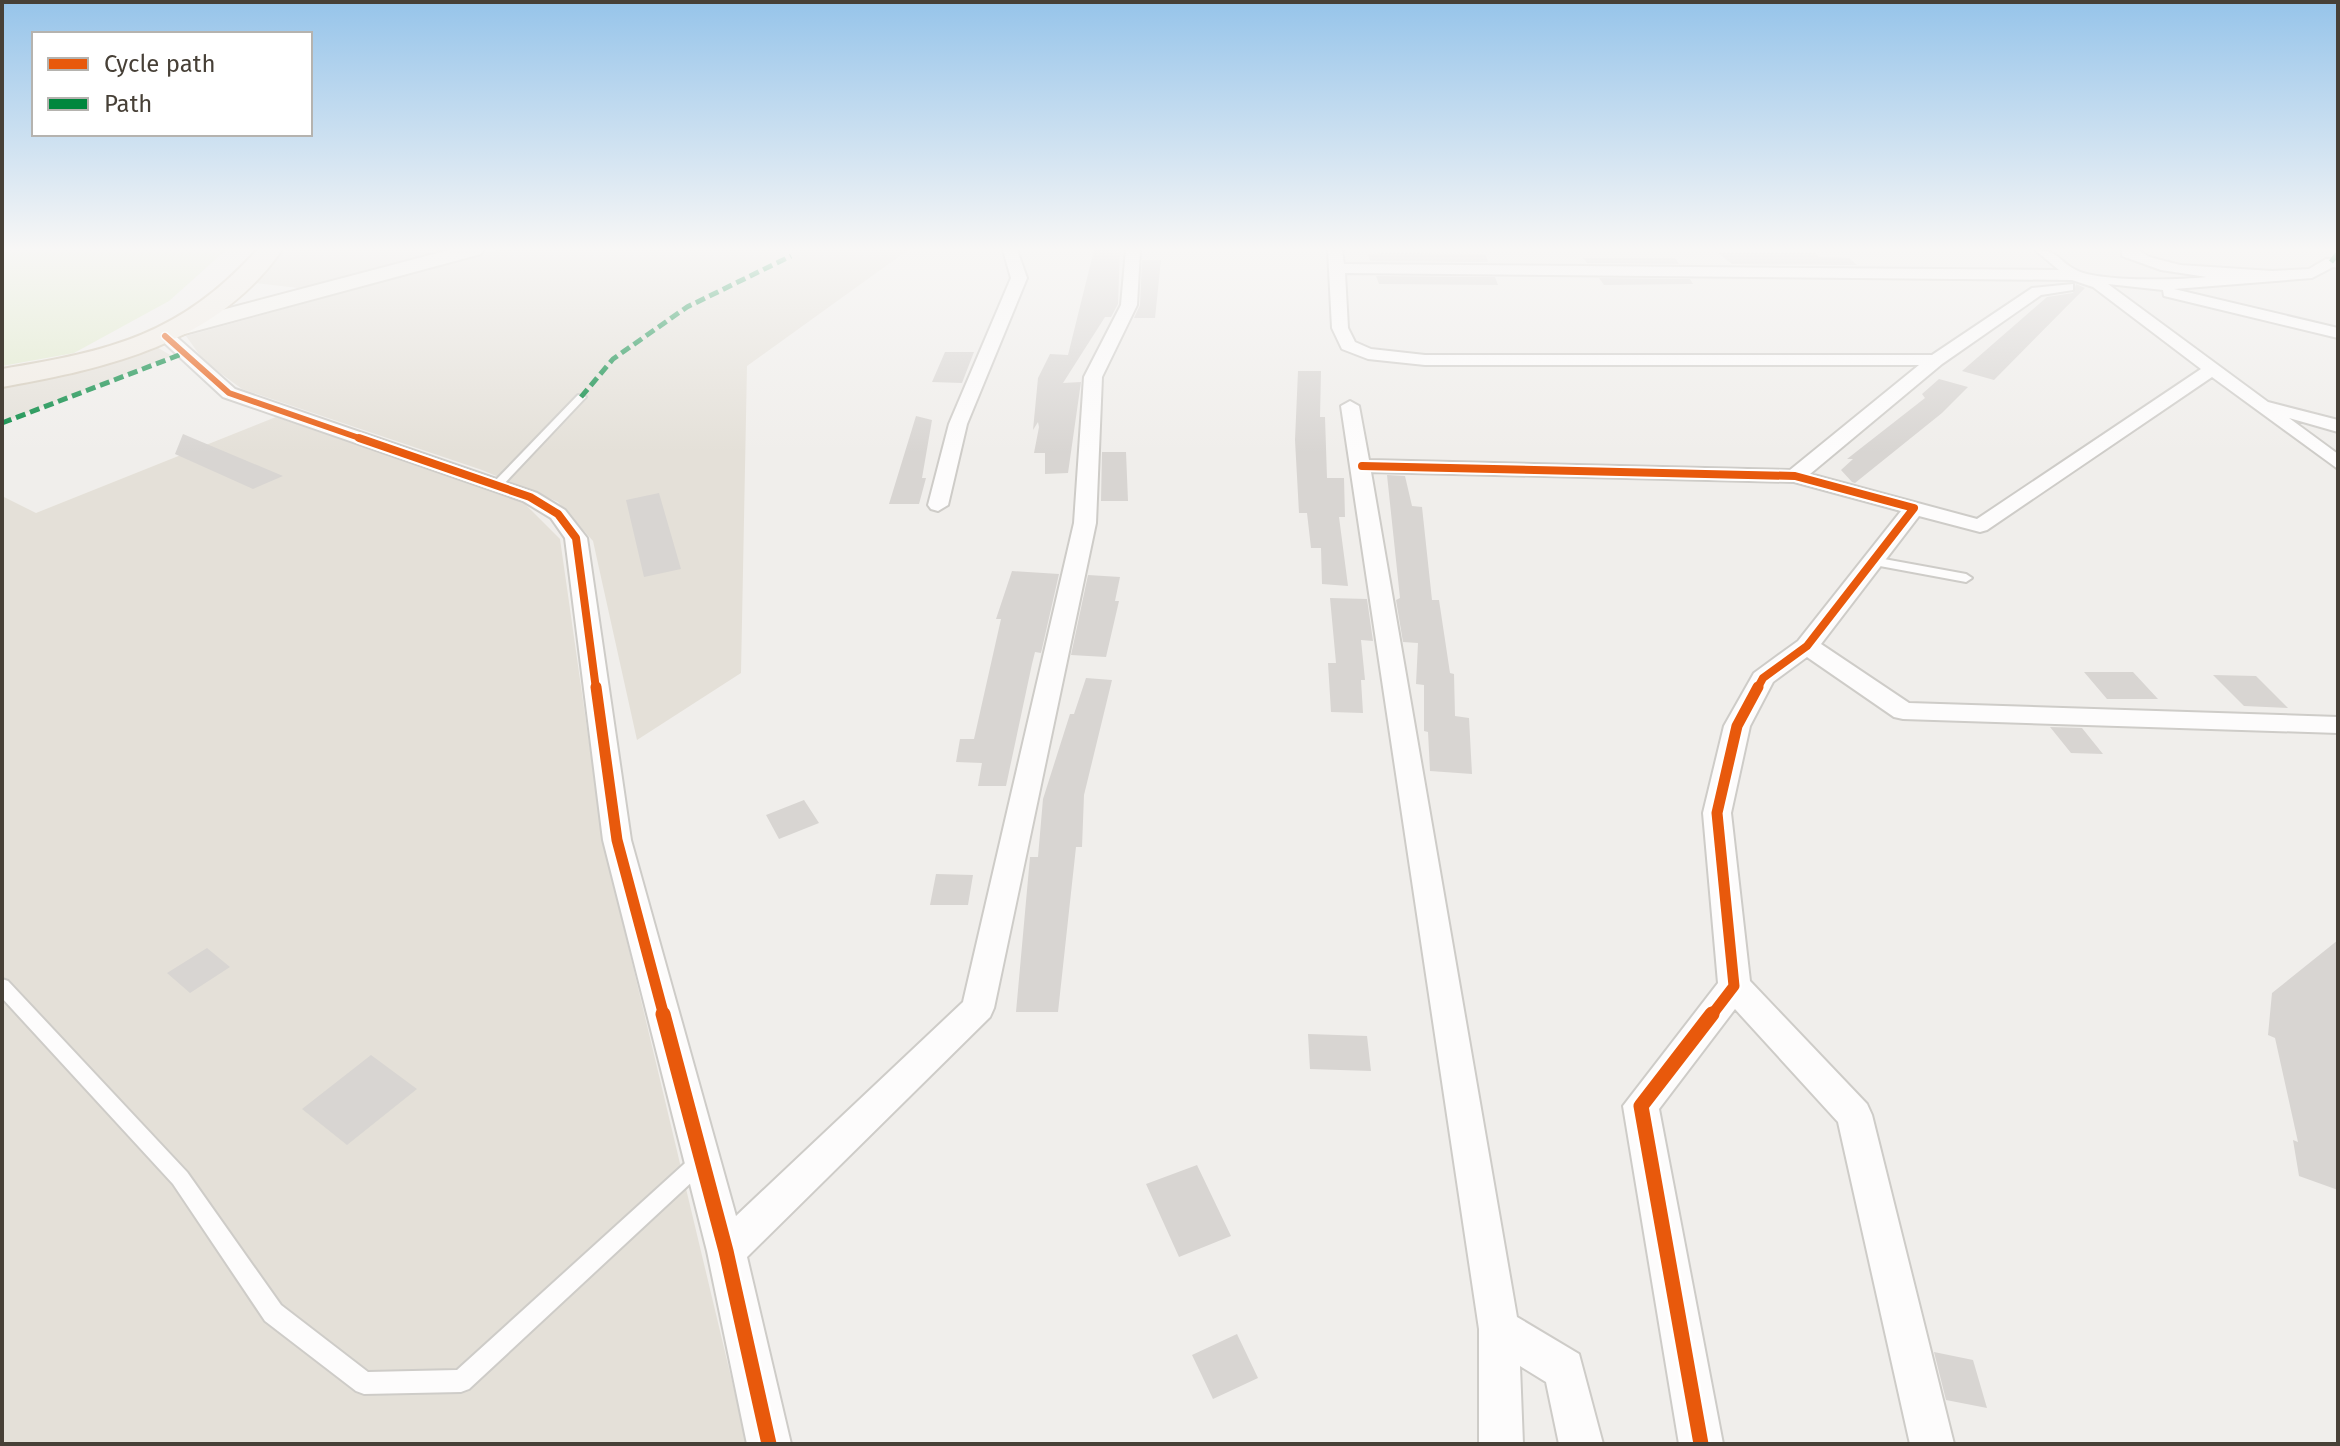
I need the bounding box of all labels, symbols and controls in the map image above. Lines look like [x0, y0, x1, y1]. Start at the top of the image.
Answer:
legend [32, 32, 312, 136]
text: Cycle path [104, 50, 216, 78]
text: Path [104, 90, 152, 118]

